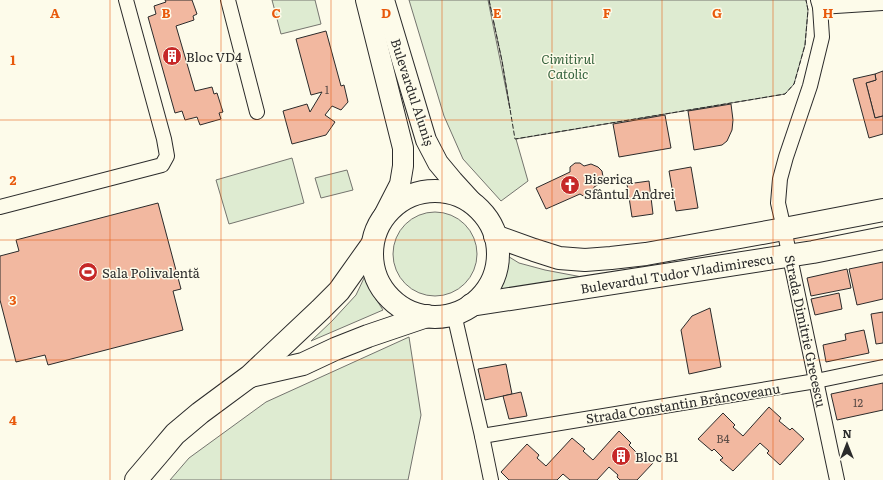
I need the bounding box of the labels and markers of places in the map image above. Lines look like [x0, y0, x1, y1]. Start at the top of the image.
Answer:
building icon: Bloc VD4 [161, 45, 183, 67]
place label: Bloc VD4 [186, 47, 242, 66]
place label: Biserica Sfântul Andrei [584, 169, 675, 203]
church icon: Biserica Sfântul Andrei [559, 174, 581, 196]
sports icon: Sala Polivalentă [77, 261, 99, 283]
place label: Sala Polivalentă [102, 263, 200, 282]
building icon: Bloc B1 [610, 445, 632, 467]
place label: Bloc B1 [635, 447, 678, 466]

